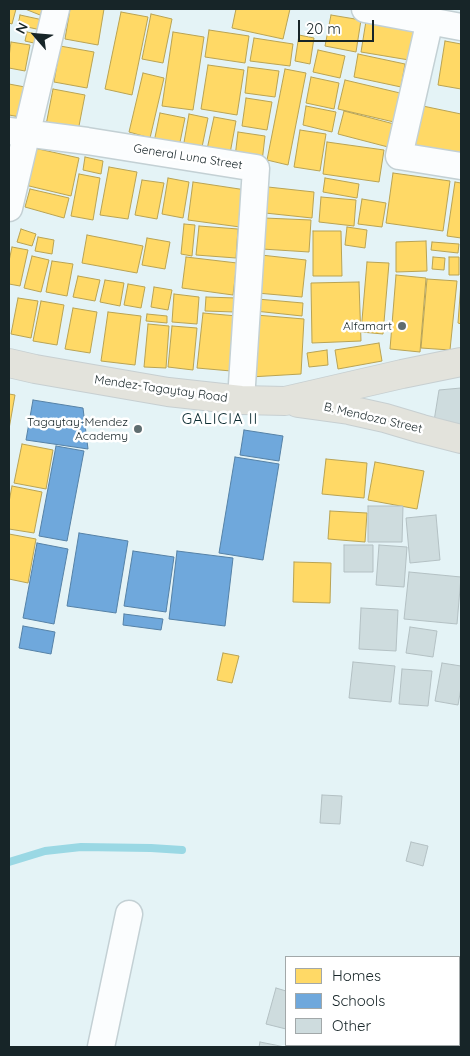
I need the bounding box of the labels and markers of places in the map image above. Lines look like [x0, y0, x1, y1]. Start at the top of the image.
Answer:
place label: Alfamart [343, 319, 392, 333]
marker: Alfamart [396, 320, 408, 332]
place label: Tagaytay-Mendez Academy [27, 415, 128, 443]
marker: Tagaytay-Mendez Academy [132, 423, 144, 435]

